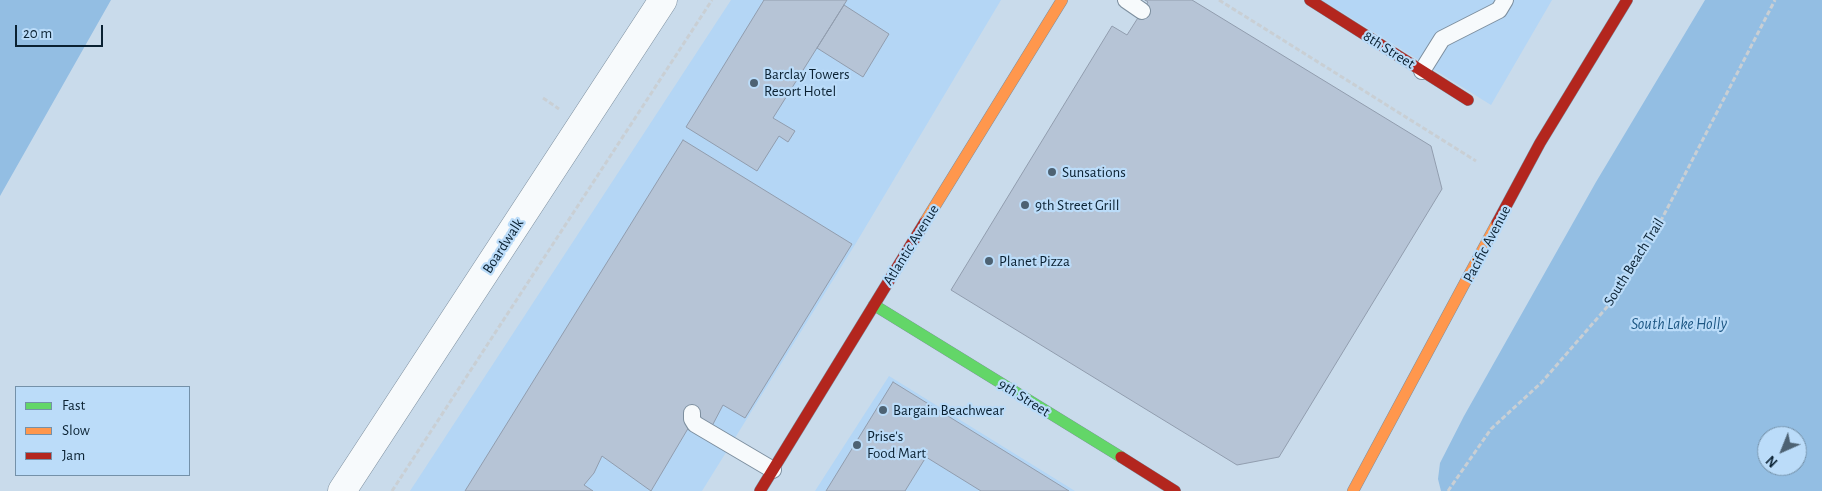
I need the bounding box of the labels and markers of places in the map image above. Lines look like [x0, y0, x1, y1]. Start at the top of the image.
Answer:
place label: Barclay Towers Resort Hotel [764, 65, 849, 100]
marker: Barclay Towers Resort Hotel [748, 77, 760, 89]
place label: Sunsations [1062, 163, 1126, 181]
marker: Sunsations [1046, 166, 1058, 178]
place label: 9th Street Grill [1035, 196, 1119, 214]
marker: 9th Street Grill [1019, 199, 1031, 211]
place label: Planet Pizza [999, 252, 1070, 270]
marker: Planet Pizza [983, 255, 995, 267]
place label: Bargain Beachwear [893, 401, 1004, 419]
marker: Bargain Beachwear [877, 404, 889, 416]
place label: Prise's Food Mart [867, 427, 926, 462]
marker: Prise's Food Mart [851, 439, 863, 451]

